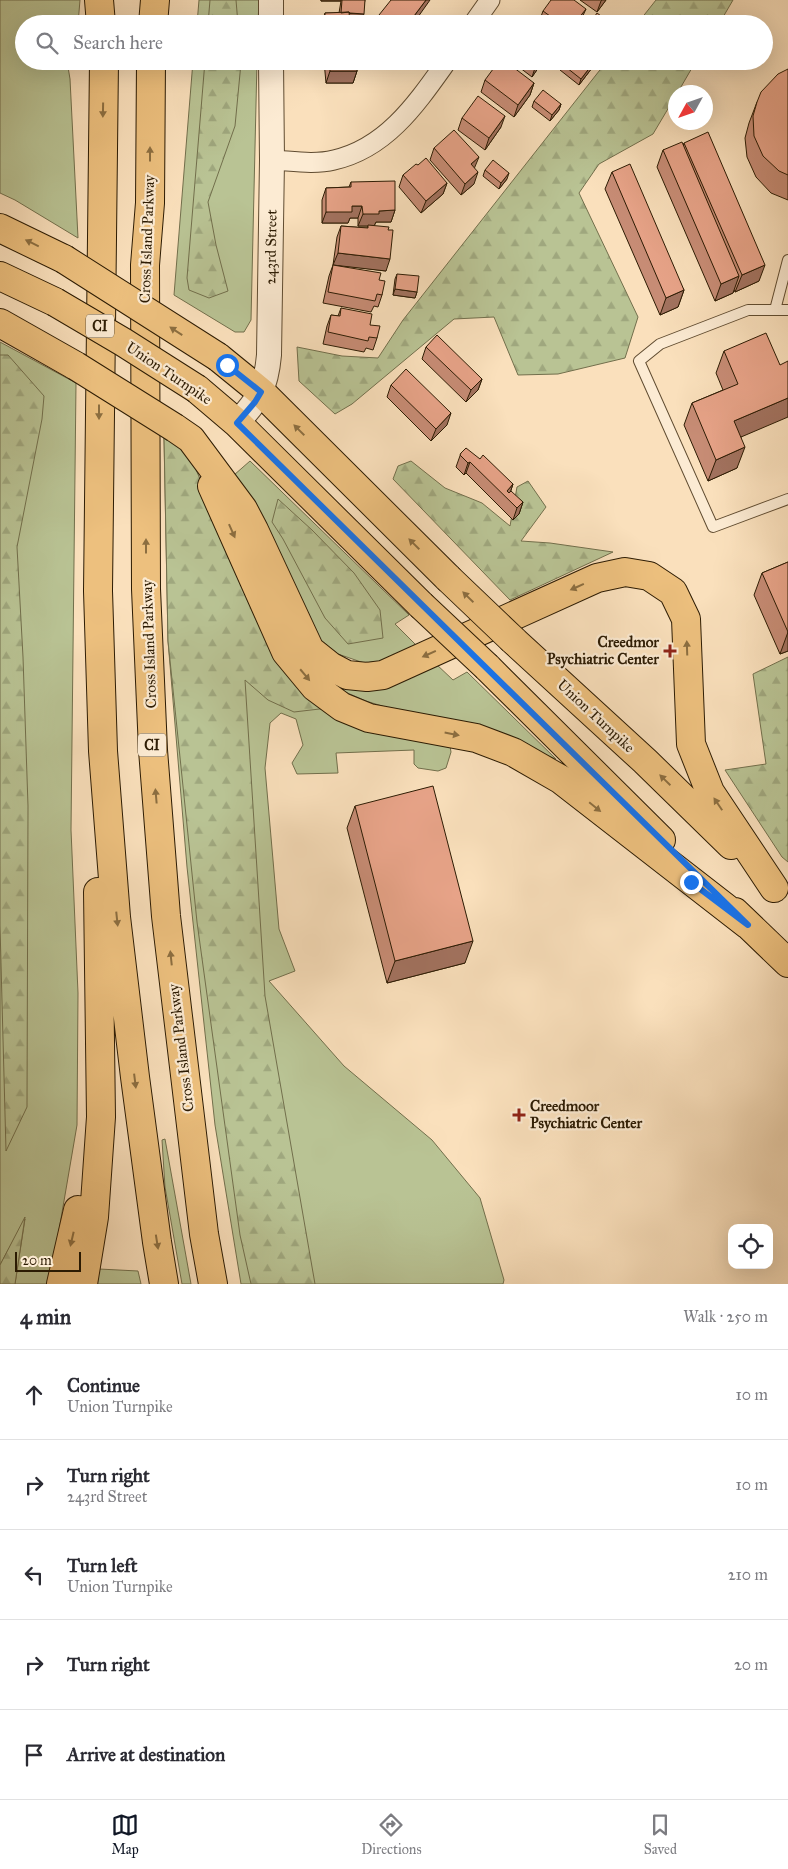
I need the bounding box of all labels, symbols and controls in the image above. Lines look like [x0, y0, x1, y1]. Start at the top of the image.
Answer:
search box [15, 15, 773, 70]
icon: search [33, 29, 61, 57]
text: Search here [73, 31, 163, 54]
north arrow [668, 85, 713, 130]
one-way arrow [98, 102, 106, 118]
one-way arrow [146, 146, 154, 162]
street label: Cross Island Parkway [136, 173, 158, 304]
street label: 243rd Street [261, 208, 281, 285]
one-way arrow [25, 239, 39, 247]
road number: CI [86, 314, 114, 338]
one-way arrow [170, 326, 183, 336]
street label: Union Turnpike [123, 338, 215, 408]
route start [216, 354, 239, 377]
one-way arrow [95, 405, 103, 421]
one-way arrow [293, 424, 305, 436]
one-way arrow [228, 524, 236, 538]
one-way arrow [142, 538, 150, 554]
one-way arrow [408, 538, 420, 550]
street label: Cross Island Parkway [138, 578, 160, 709]
one-way arrow [570, 584, 584, 592]
one-way arrow [463, 591, 475, 603]
place label: Creedmor Psychiatric Center [547, 633, 659, 669]
one-way arrow [682, 640, 690, 656]
marker: Creedmor Psychiatric Center [663, 644, 677, 658]
one-way arrow [422, 651, 436, 659]
one-way arrow [300, 669, 311, 682]
street label: Union Turnpike [554, 676, 638, 756]
one-way arrow [445, 730, 461, 738]
road number: CI [138, 734, 166, 756]
one-way arrow [659, 774, 671, 786]
one-way arrow [152, 788, 160, 804]
one-way arrow [713, 797, 723, 811]
one-way arrow [588, 801, 601, 812]
route end [680, 871, 703, 894]
one-way arrow [113, 912, 121, 928]
one-way arrow [167, 950, 175, 966]
street label: Cross Island Parkway [164, 982, 198, 1113]
one-way arrow [131, 1073, 139, 1089]
place label: Creedmoor Psychiatric Center [530, 1097, 643, 1133]
marker: Creedmoor Psychiatric Center [512, 1108, 526, 1122]
map controls [728, 1224, 773, 1269]
button: locate [728, 1224, 773, 1269]
one-way arrow [68, 1231, 76, 1246]
one-way arrow [153, 1234, 161, 1250]
scale bar [15, 1249, 81, 1272]
text: 20 m [22, 1252, 52, 1269]
text: 4 min [20, 1304, 71, 1330]
text: Walk · 250 m [683, 1307, 768, 1326]
text: Continue [67, 1374, 140, 1397]
icon: ahead [20, 1381, 48, 1409]
text: 10 m [736, 1385, 768, 1404]
text: Union Turnpike [67, 1397, 173, 1416]
text: Turn right [67, 1464, 150, 1487]
icon: right [20, 1471, 48, 1499]
text: 10 m [736, 1475, 768, 1494]
text: 243rd Street [67, 1487, 147, 1506]
text: Turn left [67, 1554, 137, 1577]
icon: left [20, 1561, 48, 1589]
text: 210 m [728, 1565, 768, 1584]
text: Union Turnpike [67, 1577, 173, 1596]
icon: right [20, 1651, 48, 1679]
text: Turn right [67, 1653, 150, 1676]
text: 20 m [734, 1655, 768, 1674]
icon: arrive [20, 1741, 48, 1769]
text: Arrive at destination [67, 1743, 225, 1766]
tab: Map [111, 1811, 139, 1858]
tab: Directions [361, 1811, 422, 1858]
tab: Saved [644, 1811, 677, 1858]

